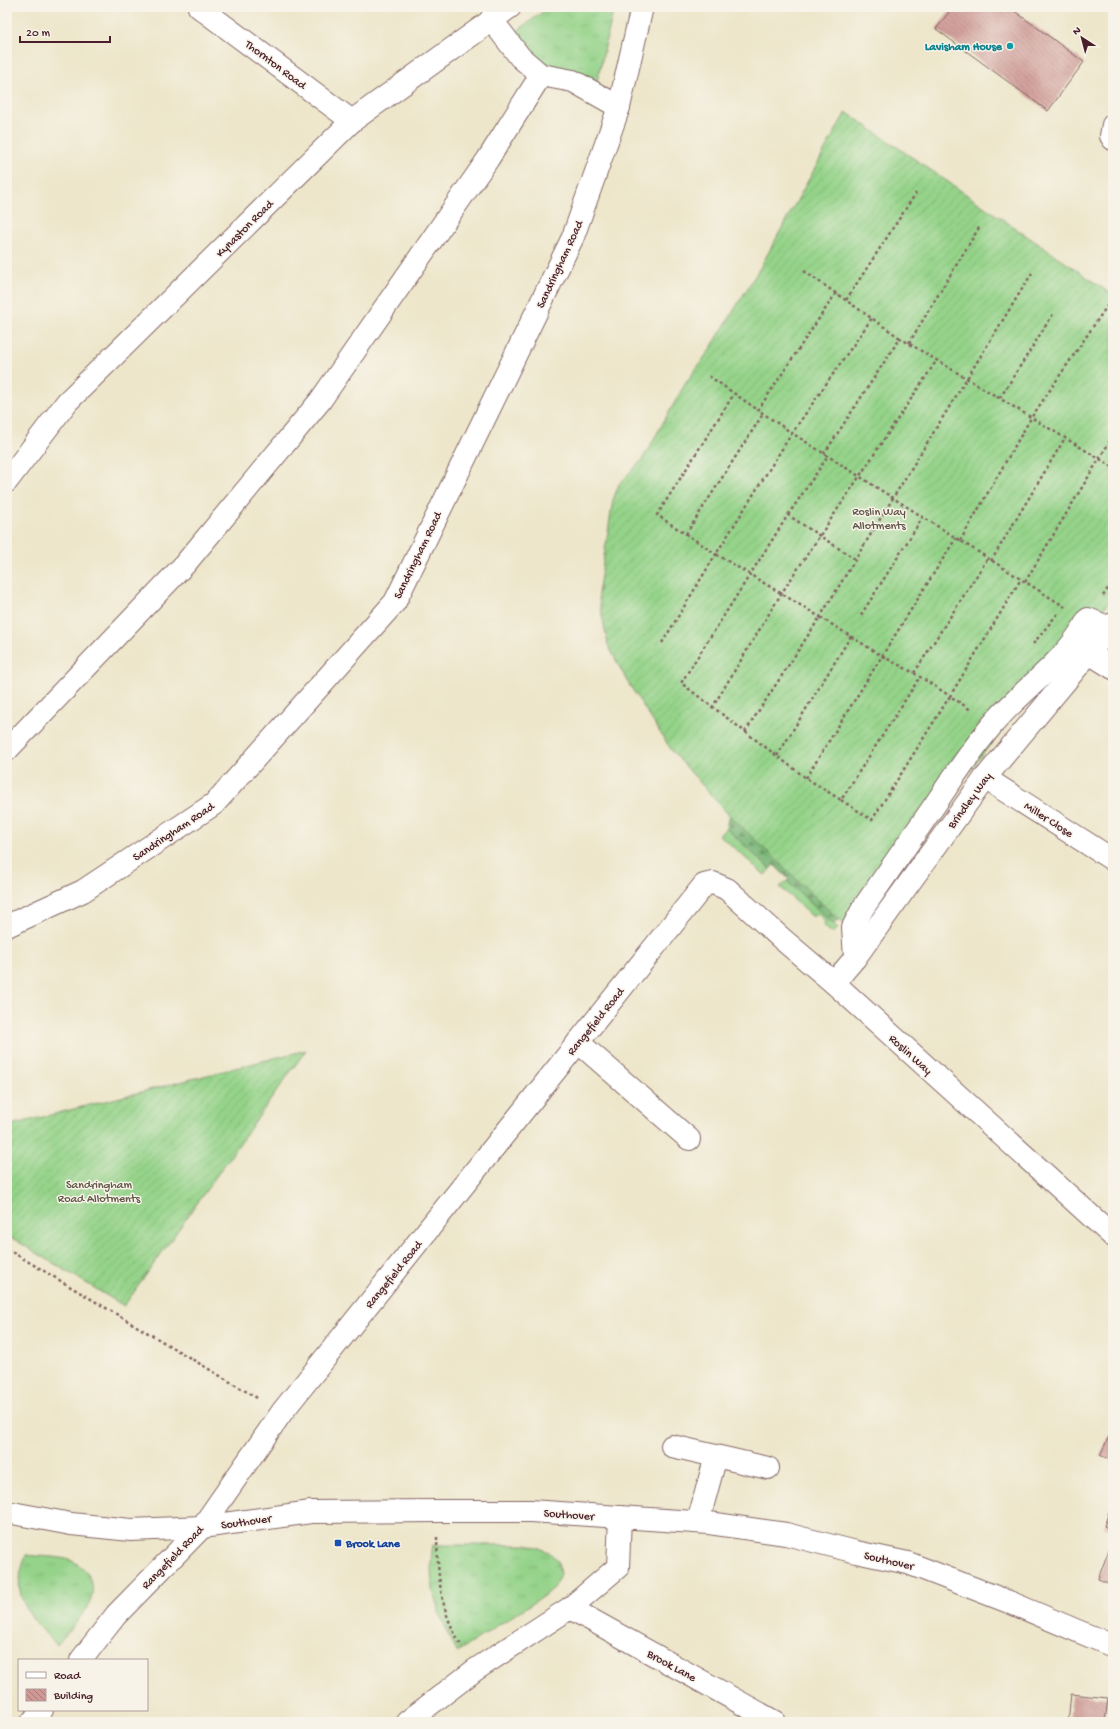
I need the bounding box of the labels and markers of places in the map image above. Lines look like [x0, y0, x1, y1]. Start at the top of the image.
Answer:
place label: Lavisham House [925, 41, 1003, 55]
marker: Lavisham House [1005, 41, 1015, 51]
marker: Brook Lane [333, 1538, 343, 1548]
place label: Brook Lane [345, 1538, 401, 1552]

